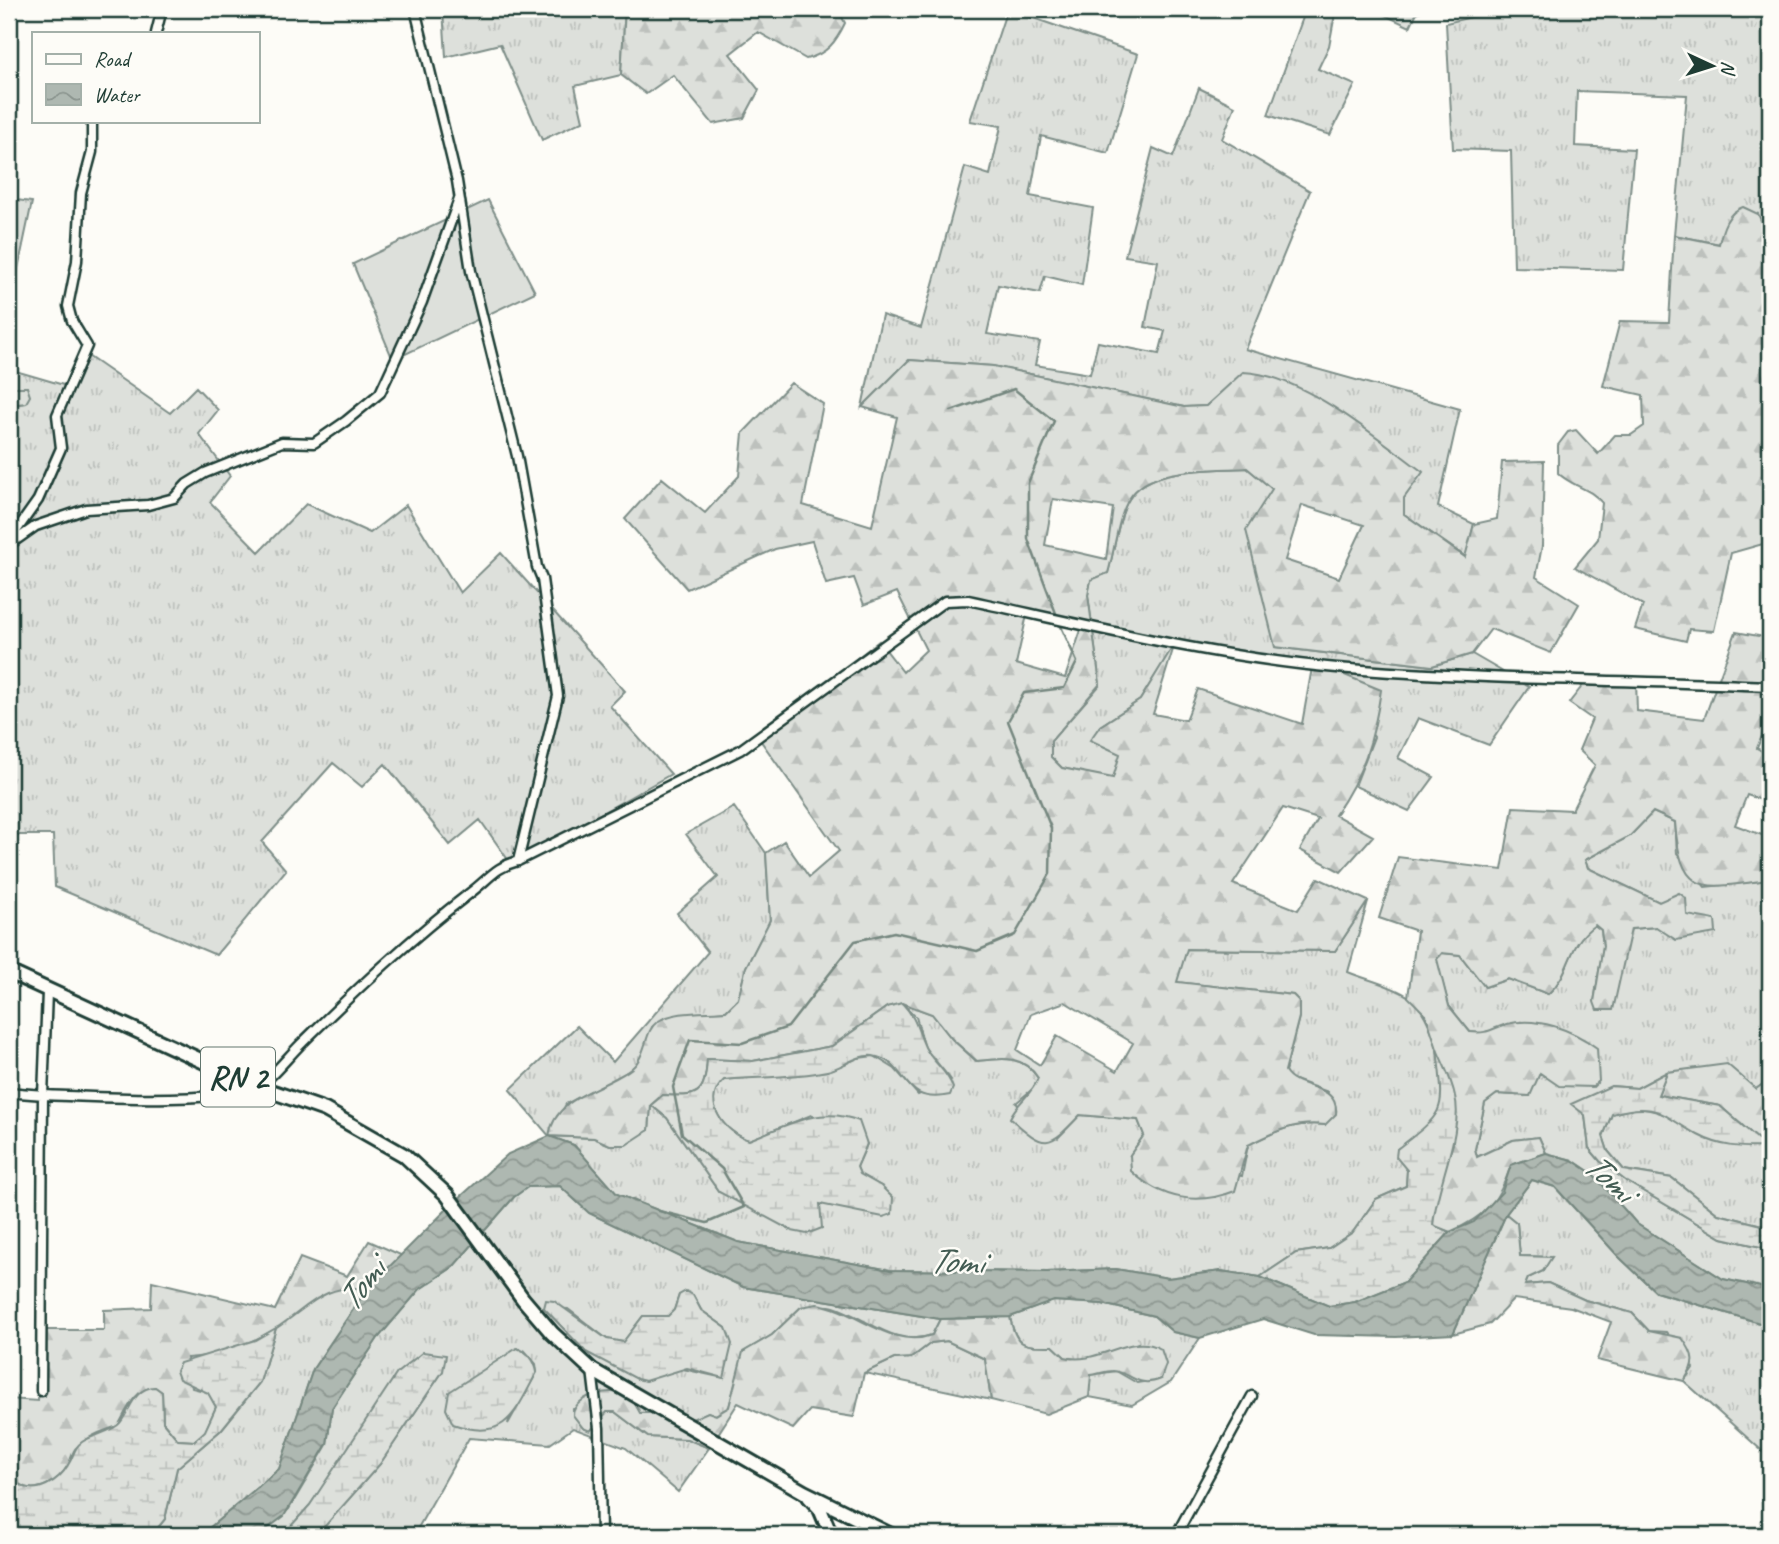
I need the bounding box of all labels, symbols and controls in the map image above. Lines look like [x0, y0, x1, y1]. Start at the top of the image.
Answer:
legend [32, 32, 259, 122]
north arrow [1678, 32, 1748, 102]
text: Road [94, 46, 133, 72]
text: N [1715, 60, 1740, 77]
text: Water [94, 82, 141, 108]
road number: RN 2 [201, 1048, 275, 1106]
water label: Tomi [1574, 1141, 1652, 1218]
water label: Tomi [928, 1236, 993, 1285]
water label: Tomi [325, 1241, 401, 1320]

